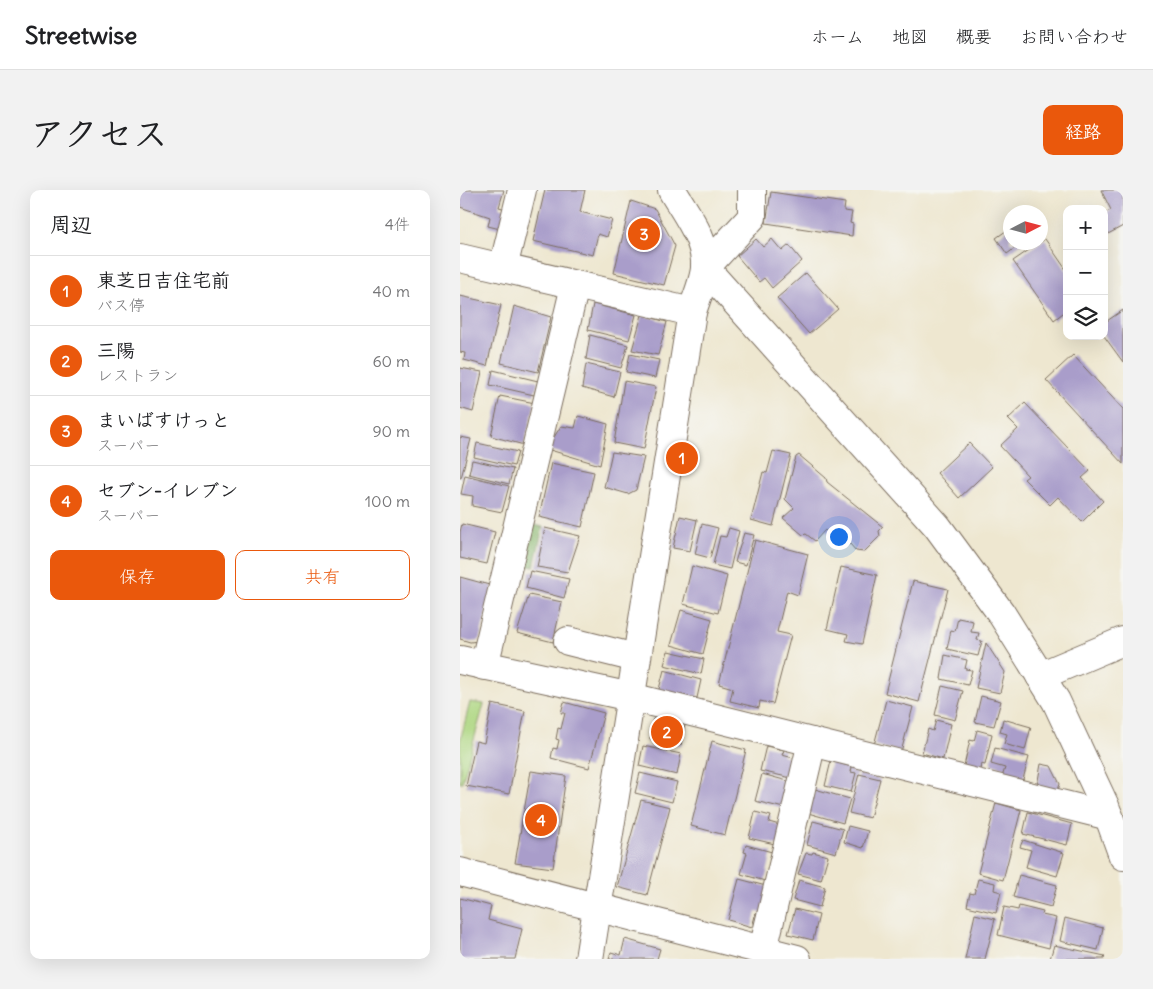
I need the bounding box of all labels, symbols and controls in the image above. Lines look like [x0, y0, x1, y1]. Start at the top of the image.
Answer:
text: Streetwise [25, 20, 137, 50]
text: ホーム [811, 25, 864, 48]
text: 地図 [892, 25, 928, 48]
text: 概要 [956, 25, 992, 48]
text: お問い合わせ [1020, 25, 1128, 48]
button: 経路 [1043, 105, 1123, 155]
text: アクセス [30, 111, 168, 155]
north arrow [1003, 205, 1048, 250]
map controls [1063, 205, 1108, 340]
button: + [1063, 205, 1108, 250]
text: 周辺 [50, 211, 92, 238]
text: 4件 [385, 214, 410, 234]
pin: 3 [628, 215, 660, 253]
button: − [1063, 250, 1108, 295]
text: 東芝日吉住宅前 [97, 268, 230, 292]
text: 1 [63, 281, 69, 301]
text: 40 m [372, 281, 410, 301]
text: バス停 [97, 295, 145, 315]
button: layers [1063, 295, 1108, 340]
text: 三陽 [97, 338, 135, 362]
text: 2 [62, 351, 70, 371]
text: 60 m [372, 351, 410, 371]
text: レストラン [97, 365, 178, 385]
text: まいばすけっと [97, 408, 230, 432]
text: 3 [61, 421, 71, 441]
text: 90 m [372, 421, 410, 441]
text: スーパー [97, 435, 160, 455]
pin: 1 [666, 439, 698, 477]
text: セブン-イレブン [97, 478, 238, 502]
text: 4 [61, 491, 71, 511]
text: 100 m [365, 491, 410, 511]
text: スーパー [97, 505, 160, 525]
your location [826, 524, 852, 550]
button: 保存 [50, 550, 225, 600]
button: 共有 [235, 550, 410, 600]
pin: 2 [651, 713, 683, 751]
pin: 4 [525, 801, 557, 839]

